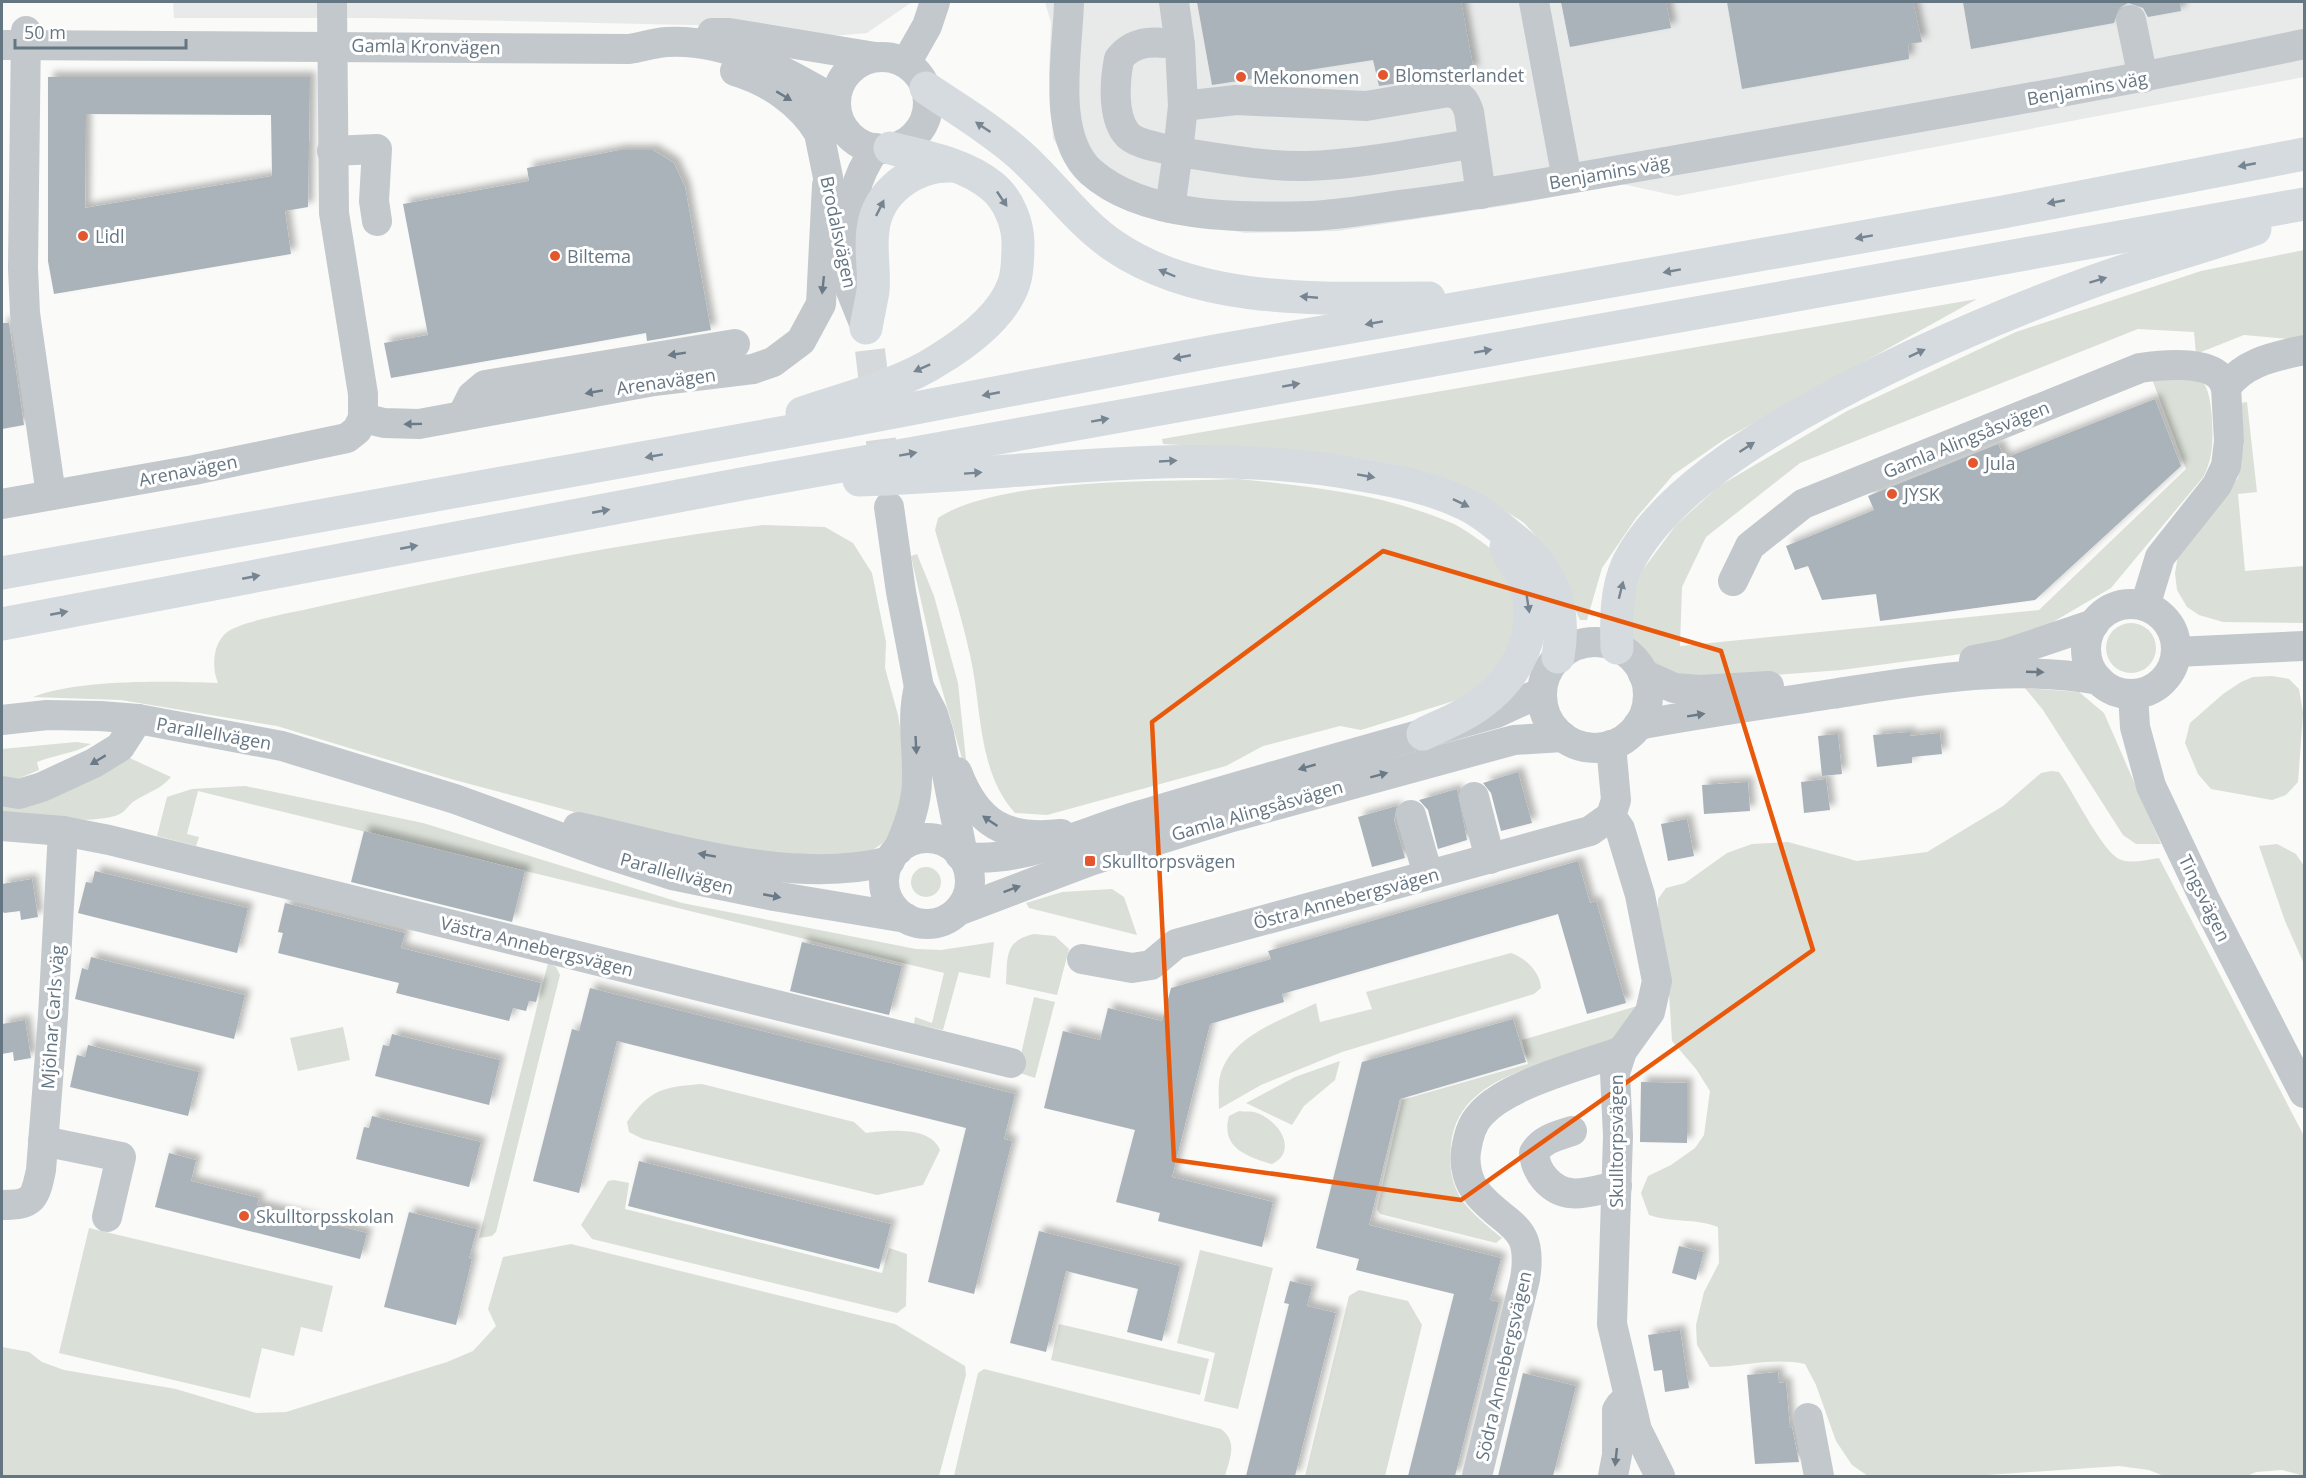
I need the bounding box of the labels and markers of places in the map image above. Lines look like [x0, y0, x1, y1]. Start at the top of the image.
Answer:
place label: Blomsterlandet [1395, 63, 1524, 87]
place label: Mekonomen [1253, 65, 1359, 89]
marker: Blomsterlandet [1376, 68, 1390, 82]
marker: Mekonomen [1234, 70, 1248, 84]
place label: Lidl [95, 224, 125, 248]
marker: Lidl [76, 229, 90, 243]
place label: Biltema [567, 244, 631, 268]
marker: Biltema [548, 249, 562, 263]
place label: Jula [1983, 451, 2015, 475]
marker: Jula [1966, 456, 1980, 470]
place label: JYSK [1902, 482, 1941, 506]
marker: JYSK [1885, 487, 1899, 501]
place label: Skulltorpsvägen [1102, 849, 1236, 873]
marker: Skulltorpsvägen [1083, 854, 1097, 868]
place label: Skulltorpsskolan [256, 1204, 394, 1228]
marker: Skulltorpsskolan [237, 1209, 251, 1223]

